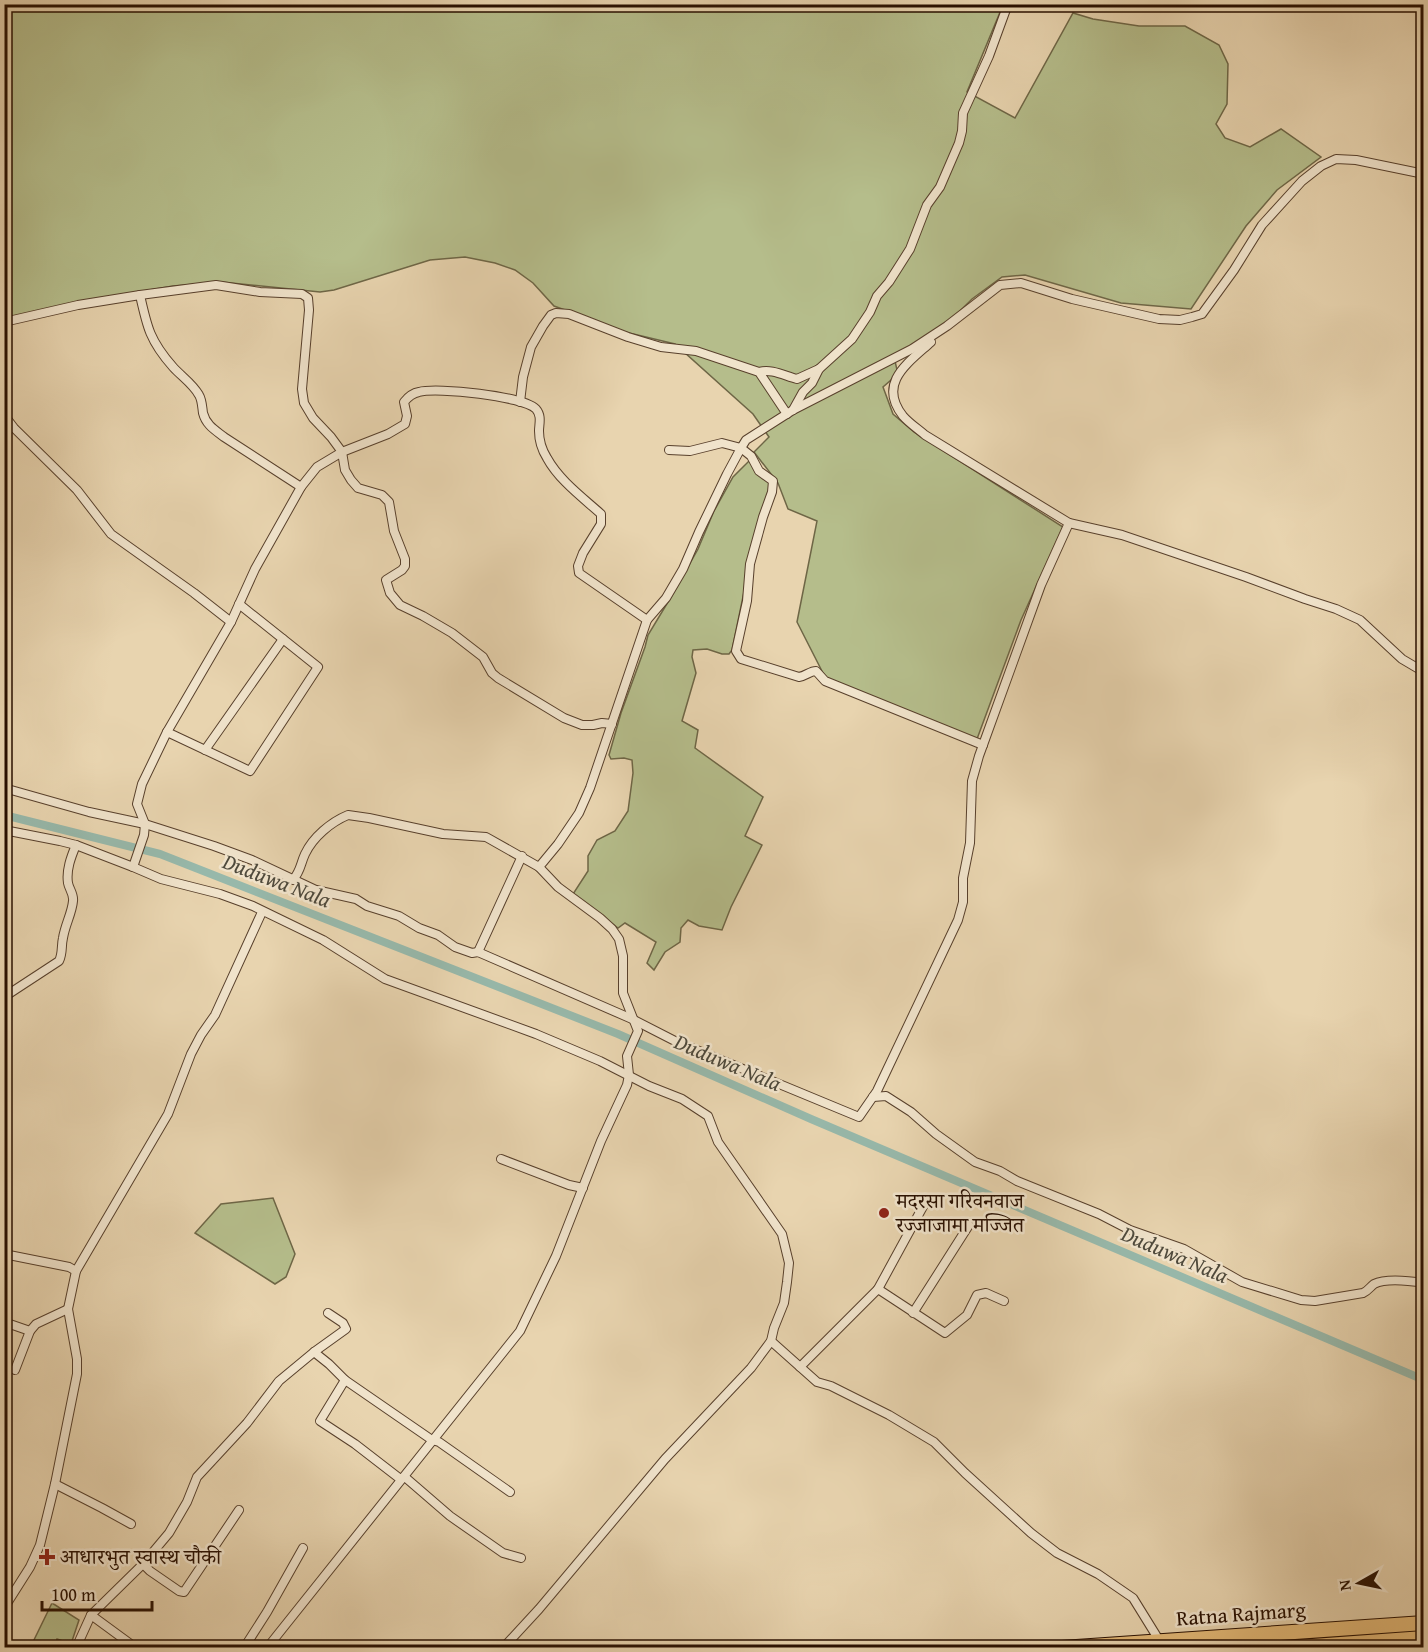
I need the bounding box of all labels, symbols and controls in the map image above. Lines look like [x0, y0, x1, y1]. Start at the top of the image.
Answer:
water label: Duduwa Nala [217, 844, 336, 915]
water label: Duduwa Nala [669, 1025, 786, 1099]
place label: मदरसा गरिवनवाज रज्जाजामा मज्जित [895, 1185, 1026, 1240]
marker: मदरसा गरिवनवाज रज्जाजामा मज्जित [877, 1206, 891, 1220]
water label: Duduwa Nala [1116, 1217, 1233, 1291]
place label: आधारभुत स्वास्थ चौकी [60, 1541, 222, 1572]
marker: आधारभुत स्वास्थ चौकी [38, 1548, 56, 1566]
north arrow [1329, 1553, 1389, 1613]
scale bar [42, 1574, 152, 1612]
text: N [1331, 1578, 1357, 1593]
text: 100 m [51, 1581, 96, 1608]
street label: Ratna Rajmarg [1175, 1593, 1307, 1633]

